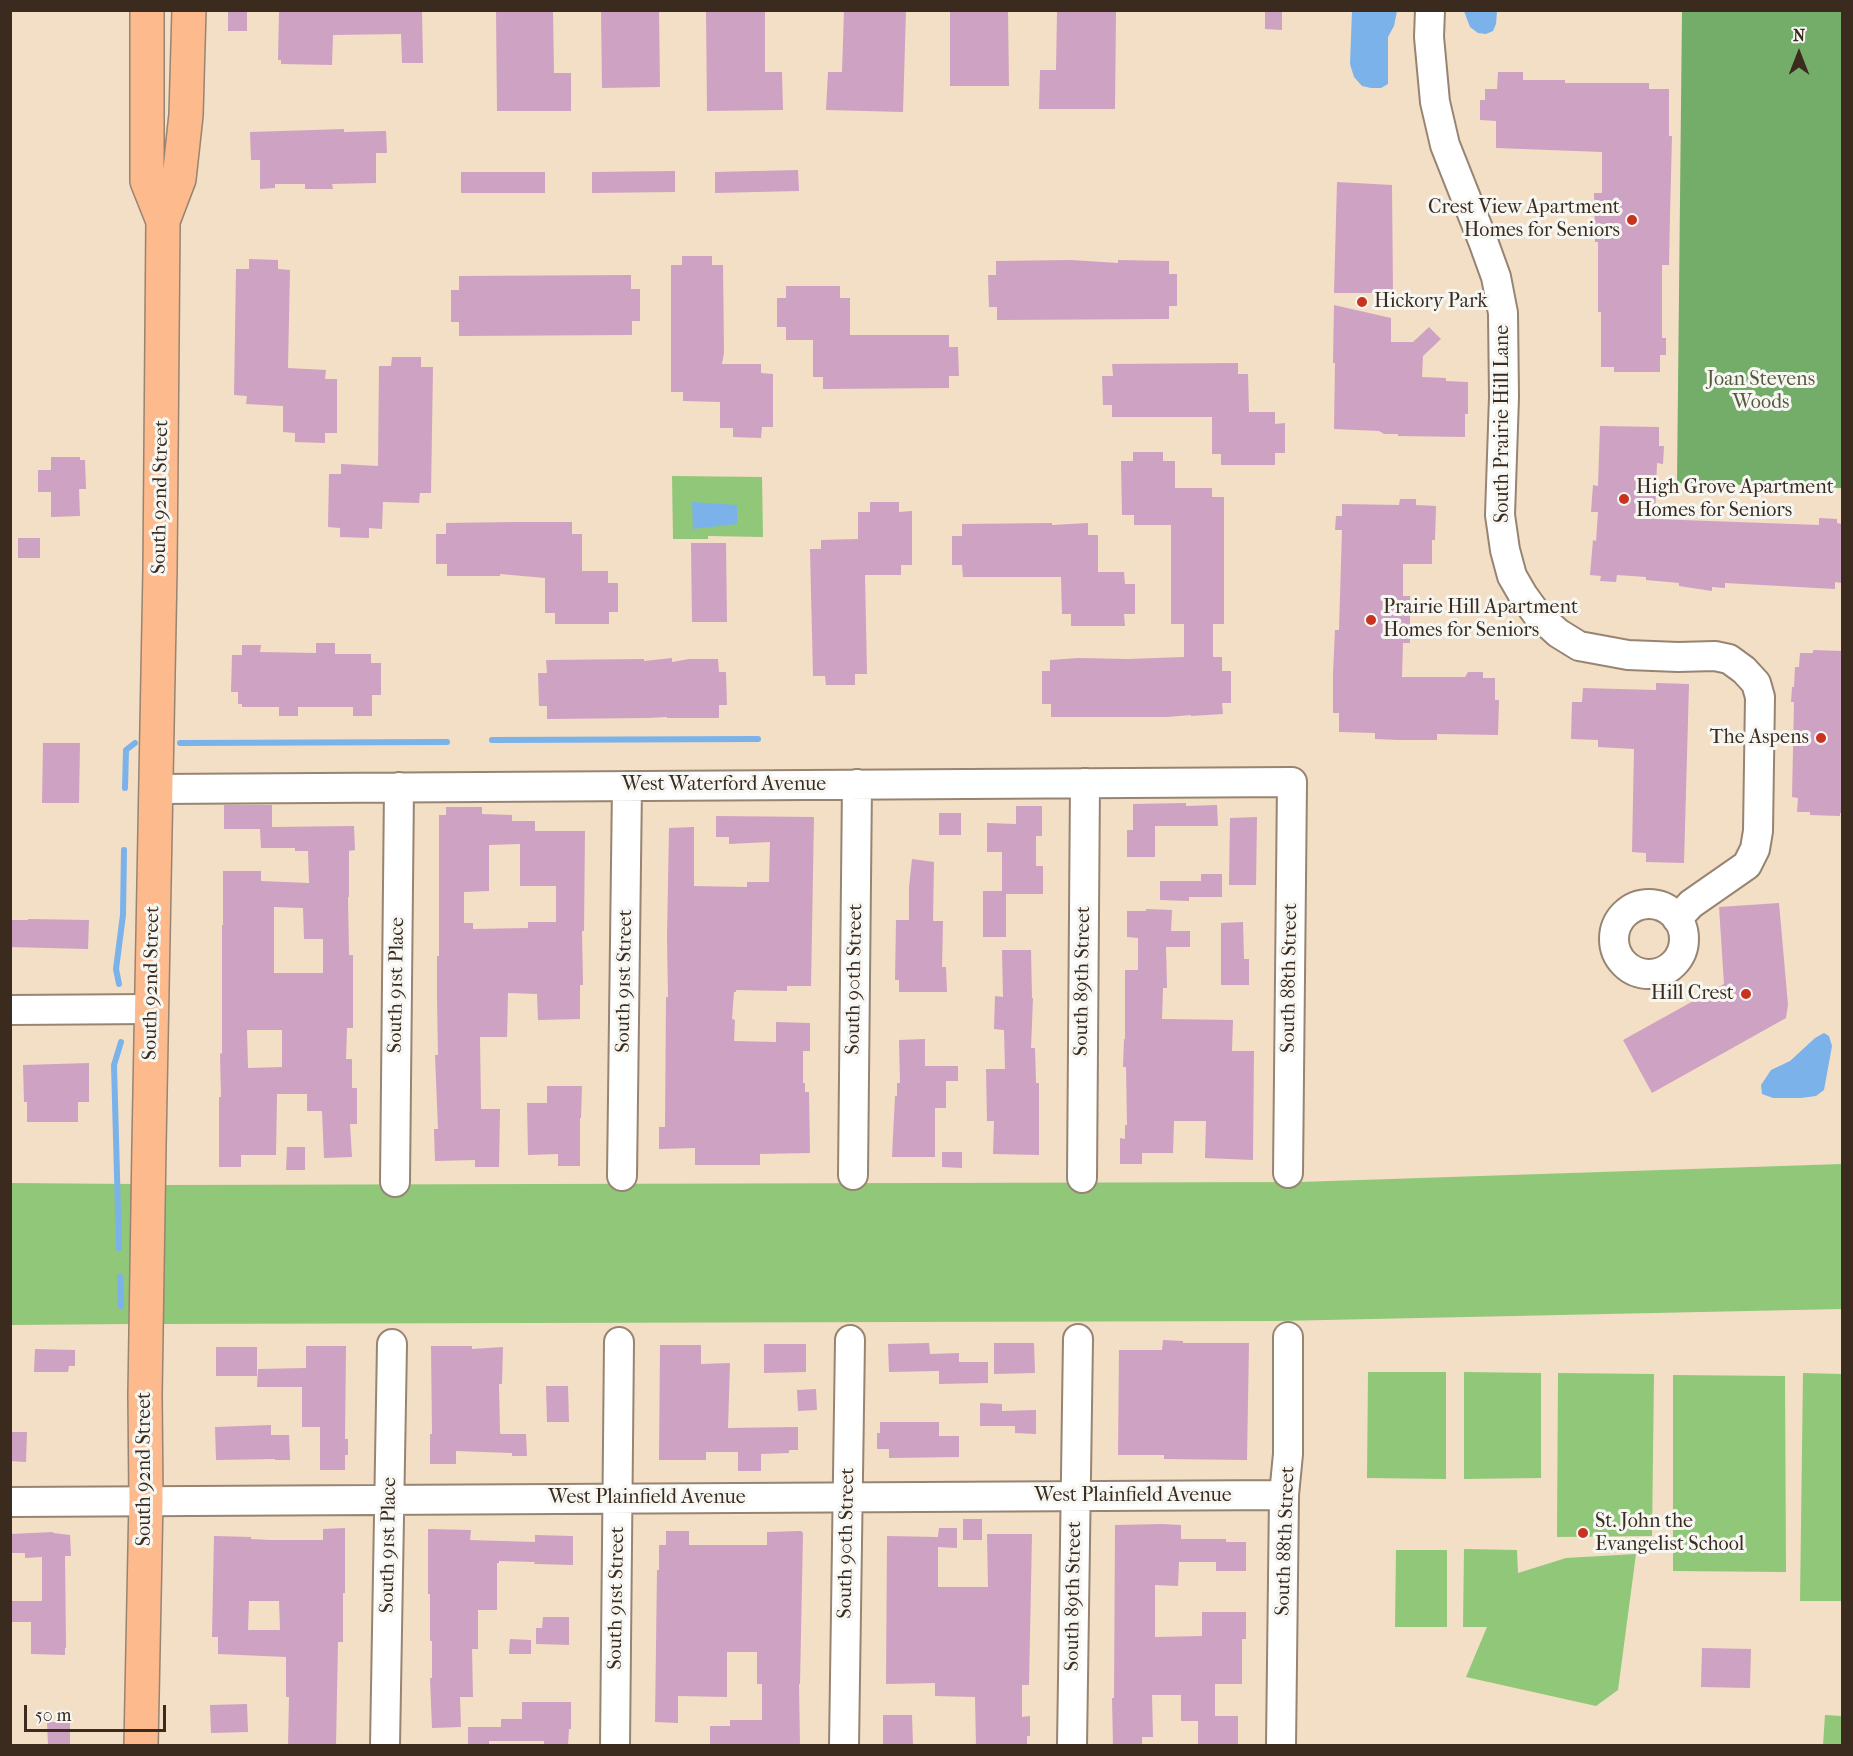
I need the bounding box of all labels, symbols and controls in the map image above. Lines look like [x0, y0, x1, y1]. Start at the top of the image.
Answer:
north arrow [1769, 24, 1829, 84]
text: N [1793, 26, 1805, 45]
place label: Crest View Apartment Homes for Seniors [1428, 196, 1620, 243]
marker: Crest View Apartment Homes for Seniors [1625, 213, 1639, 227]
place label: Hickory Park [1374, 290, 1488, 314]
marker: Hickory Park [1355, 295, 1369, 309]
street label: South Prairie Hill Lane [1491, 325, 1515, 523]
park label: Joan Stevens Woods [1707, 368, 1815, 415]
street label: South 92nd Street [148, 420, 174, 574]
place label: High Grove Apartment Homes for Seniors [1636, 476, 1834, 523]
marker: High Grove Apartment Homes for Seniors [1617, 492, 1631, 506]
place label: Prairie Hill Apartment Homes for Seniors [1383, 596, 1578, 643]
marker: Prairie Hill Apartment Homes for Seniors [1364, 613, 1378, 627]
place label: The Aspens [1710, 726, 1809, 750]
marker: The Aspens [1814, 731, 1828, 745]
street label: West Waterford Avenue [622, 773, 826, 797]
street label: South 90th Street [842, 903, 868, 1055]
street label: South 88th Street [1277, 903, 1303, 1053]
street label: South 92nd Street [139, 906, 165, 1060]
street label: South 89th Street [1070, 906, 1096, 1056]
street label: South 91st Street [612, 909, 638, 1053]
street label: South 91st Place [384, 917, 410, 1053]
place label: Hill Crest [1651, 982, 1734, 1006]
marker: Hill Crest [1739, 987, 1753, 1001]
street label: South 92nd Street [133, 1392, 157, 1546]
street label: South 88th Street [1271, 1466, 1301, 1616]
street label: South 90th Street [834, 1467, 860, 1619]
street label: South 91st Place [376, 1477, 402, 1613]
street label: West Plainfield Avenue [1034, 1484, 1232, 1508]
street label: West Plainfield Avenue [548, 1486, 746, 1510]
place label: St. John the Evangelist School [1595, 1510, 1744, 1557]
street label: South 89th Street [1061, 1521, 1087, 1671]
street label: South 91st Street [604, 1526, 630, 1670]
marker: St. John the Evangelist School [1576, 1526, 1590, 1540]
scale bar [27, 1693, 170, 1731]
text: 50 m [35, 1705, 71, 1726]

